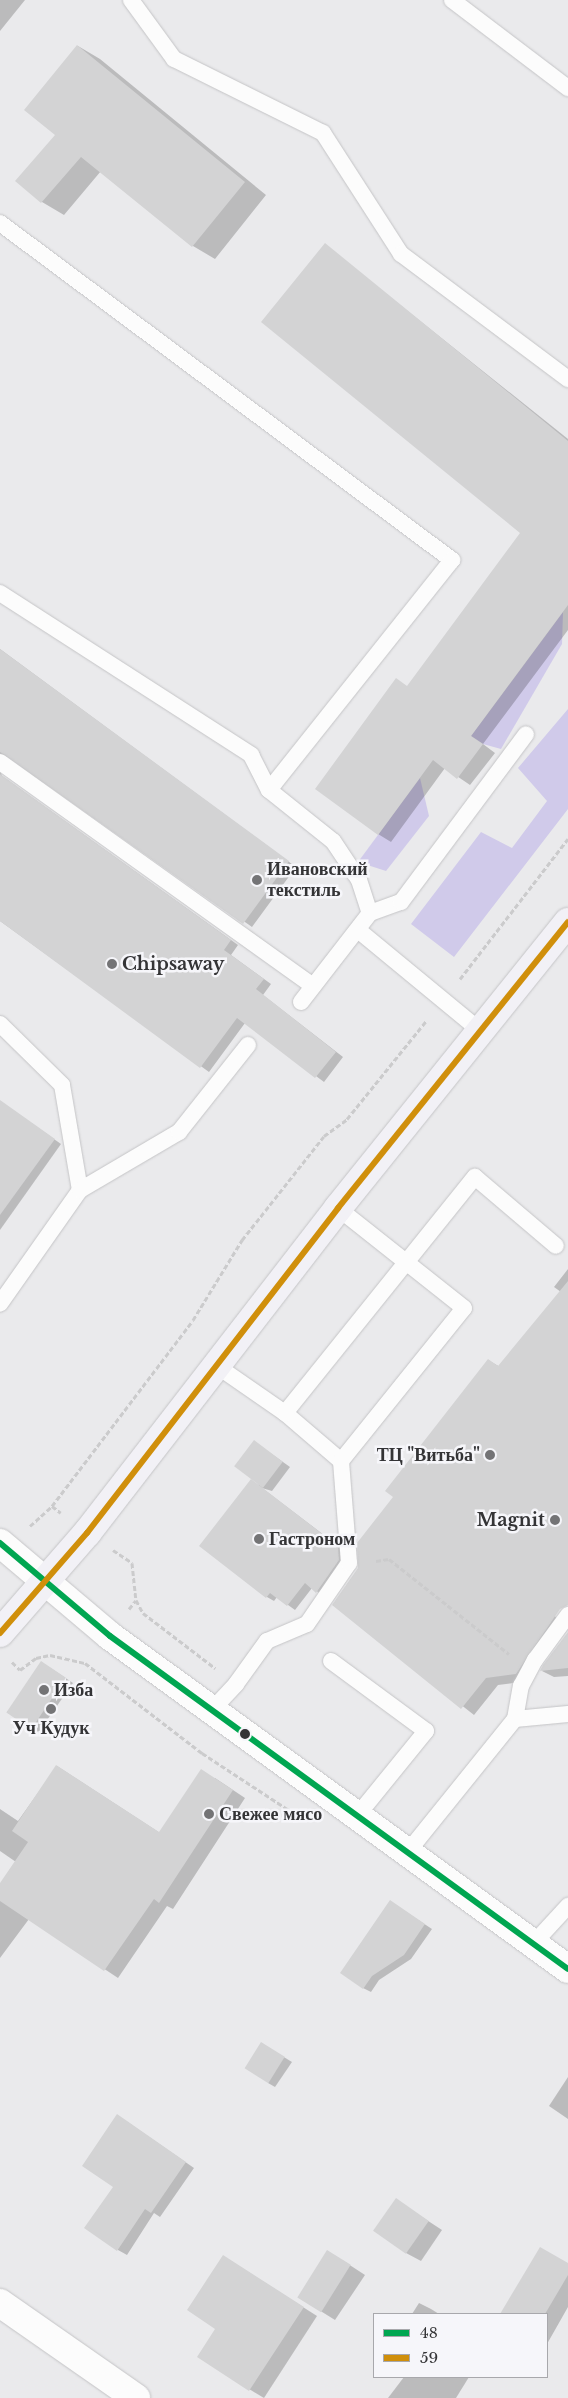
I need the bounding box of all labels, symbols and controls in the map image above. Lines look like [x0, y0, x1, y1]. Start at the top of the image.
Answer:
place label: Ивановский текстиль [267, 859, 368, 902]
marker: Ивановский текстиль [251, 874, 263, 886]
place label: Chipsaway [122, 953, 224, 975]
marker: Chipsaway [106, 958, 118, 970]
place label: ТЦ "Витьба" [376, 1444, 480, 1466]
marker: ТЦ "Витьба" [484, 1449, 496, 1461]
place label: Magnit [477, 1509, 545, 1531]
marker: Magnit [549, 1514, 561, 1526]
place label: Гастроном [269, 1528, 355, 1550]
marker: Гастроном [253, 1533, 265, 1545]
place label: Изба [54, 1679, 93, 1701]
marker: Изба [38, 1684, 50, 1696]
marker: Уч Кудук [45, 1703, 57, 1715]
place label: Уч Кудук [12, 1717, 90, 1739]
unlabelled marker [240, 1729, 250, 1739]
place label: Свежее мясо [219, 1803, 322, 1825]
marker: Свежее мясо [203, 1808, 215, 1820]
legend [373, 2313, 548, 2378]
text: 48 [420, 2323, 438, 2342]
text: 59 [420, 2348, 438, 2367]

